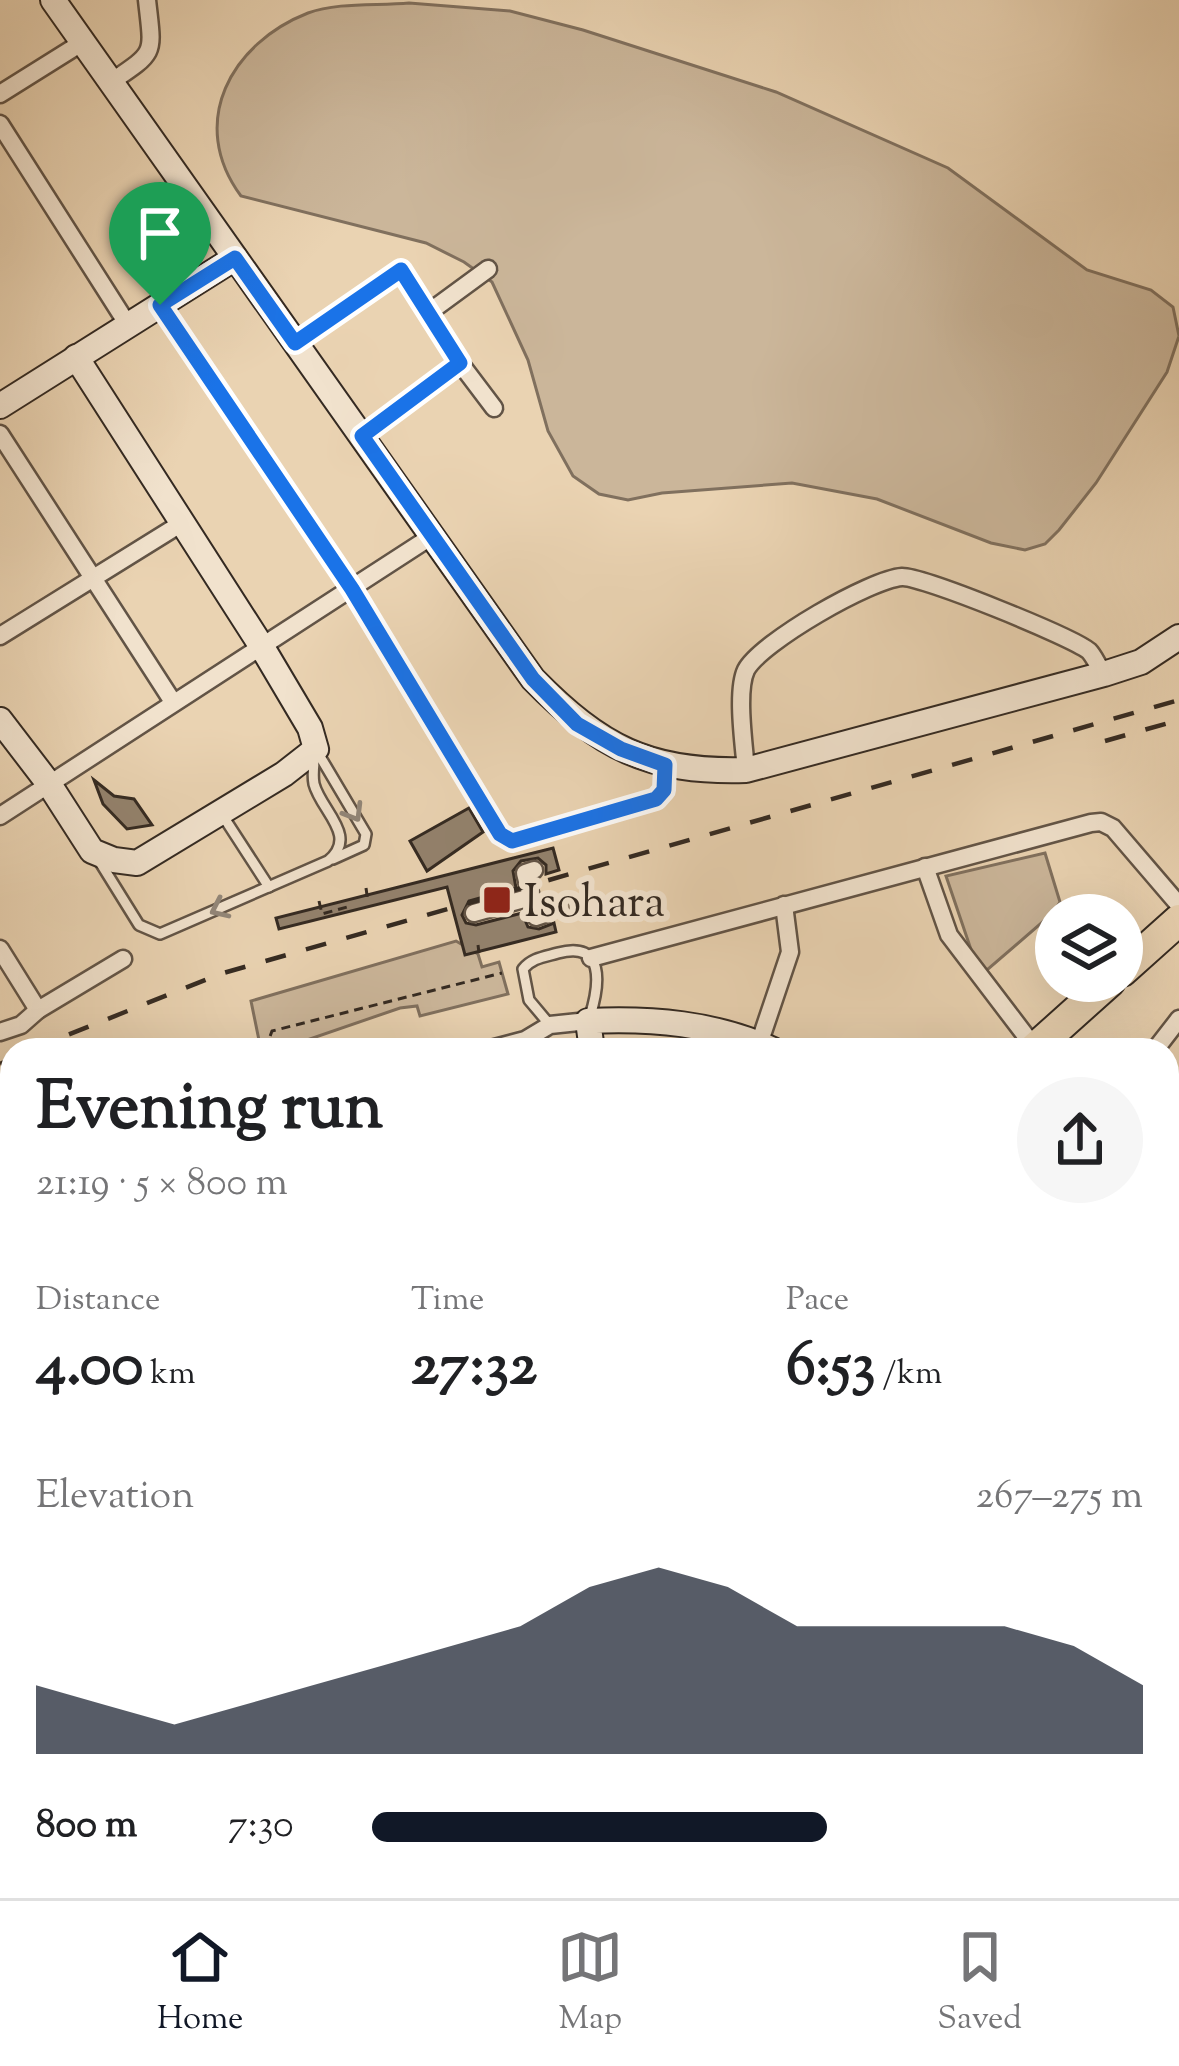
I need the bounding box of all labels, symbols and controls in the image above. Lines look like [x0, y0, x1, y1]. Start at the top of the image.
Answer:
pin [109, 182, 211, 305]
icon: arrive [127, 200, 193, 266]
one-way arrow [340, 800, 362, 822]
place label: Isohara [524, 873, 665, 938]
marker: Isohara [481, 884, 513, 916]
map controls [1035, 894, 1143, 1002]
button: layers [1035, 894, 1143, 1002]
one-way arrow [210, 895, 232, 919]
text: Evening run [36, 1064, 383, 1159]
button: share [1017, 1077, 1143, 1203]
text: 21:19 · 5 × 800 m [36, 1157, 288, 1213]
text: Distance [36, 1277, 160, 1325]
text: Time [411, 1277, 484, 1325]
text: Pace [786, 1277, 849, 1325]
text: 4.00 [36, 1325, 143, 1412]
text: 27:32 [411, 1325, 537, 1412]
text: 6:53 [786, 1325, 876, 1412]
text: km [143, 1351, 196, 1399]
text: /km [876, 1351, 942, 1399]
text: Elevation [36, 1470, 194, 1526]
text: 267–275 m [976, 1470, 1143, 1526]
text: 800 m [36, 1799, 137, 1855]
text: 7:30 [228, 1799, 294, 1855]
tab: Home [157, 1924, 243, 2044]
tab: Map [557, 1924, 623, 2044]
tab: Saved [937, 1924, 1022, 2044]

